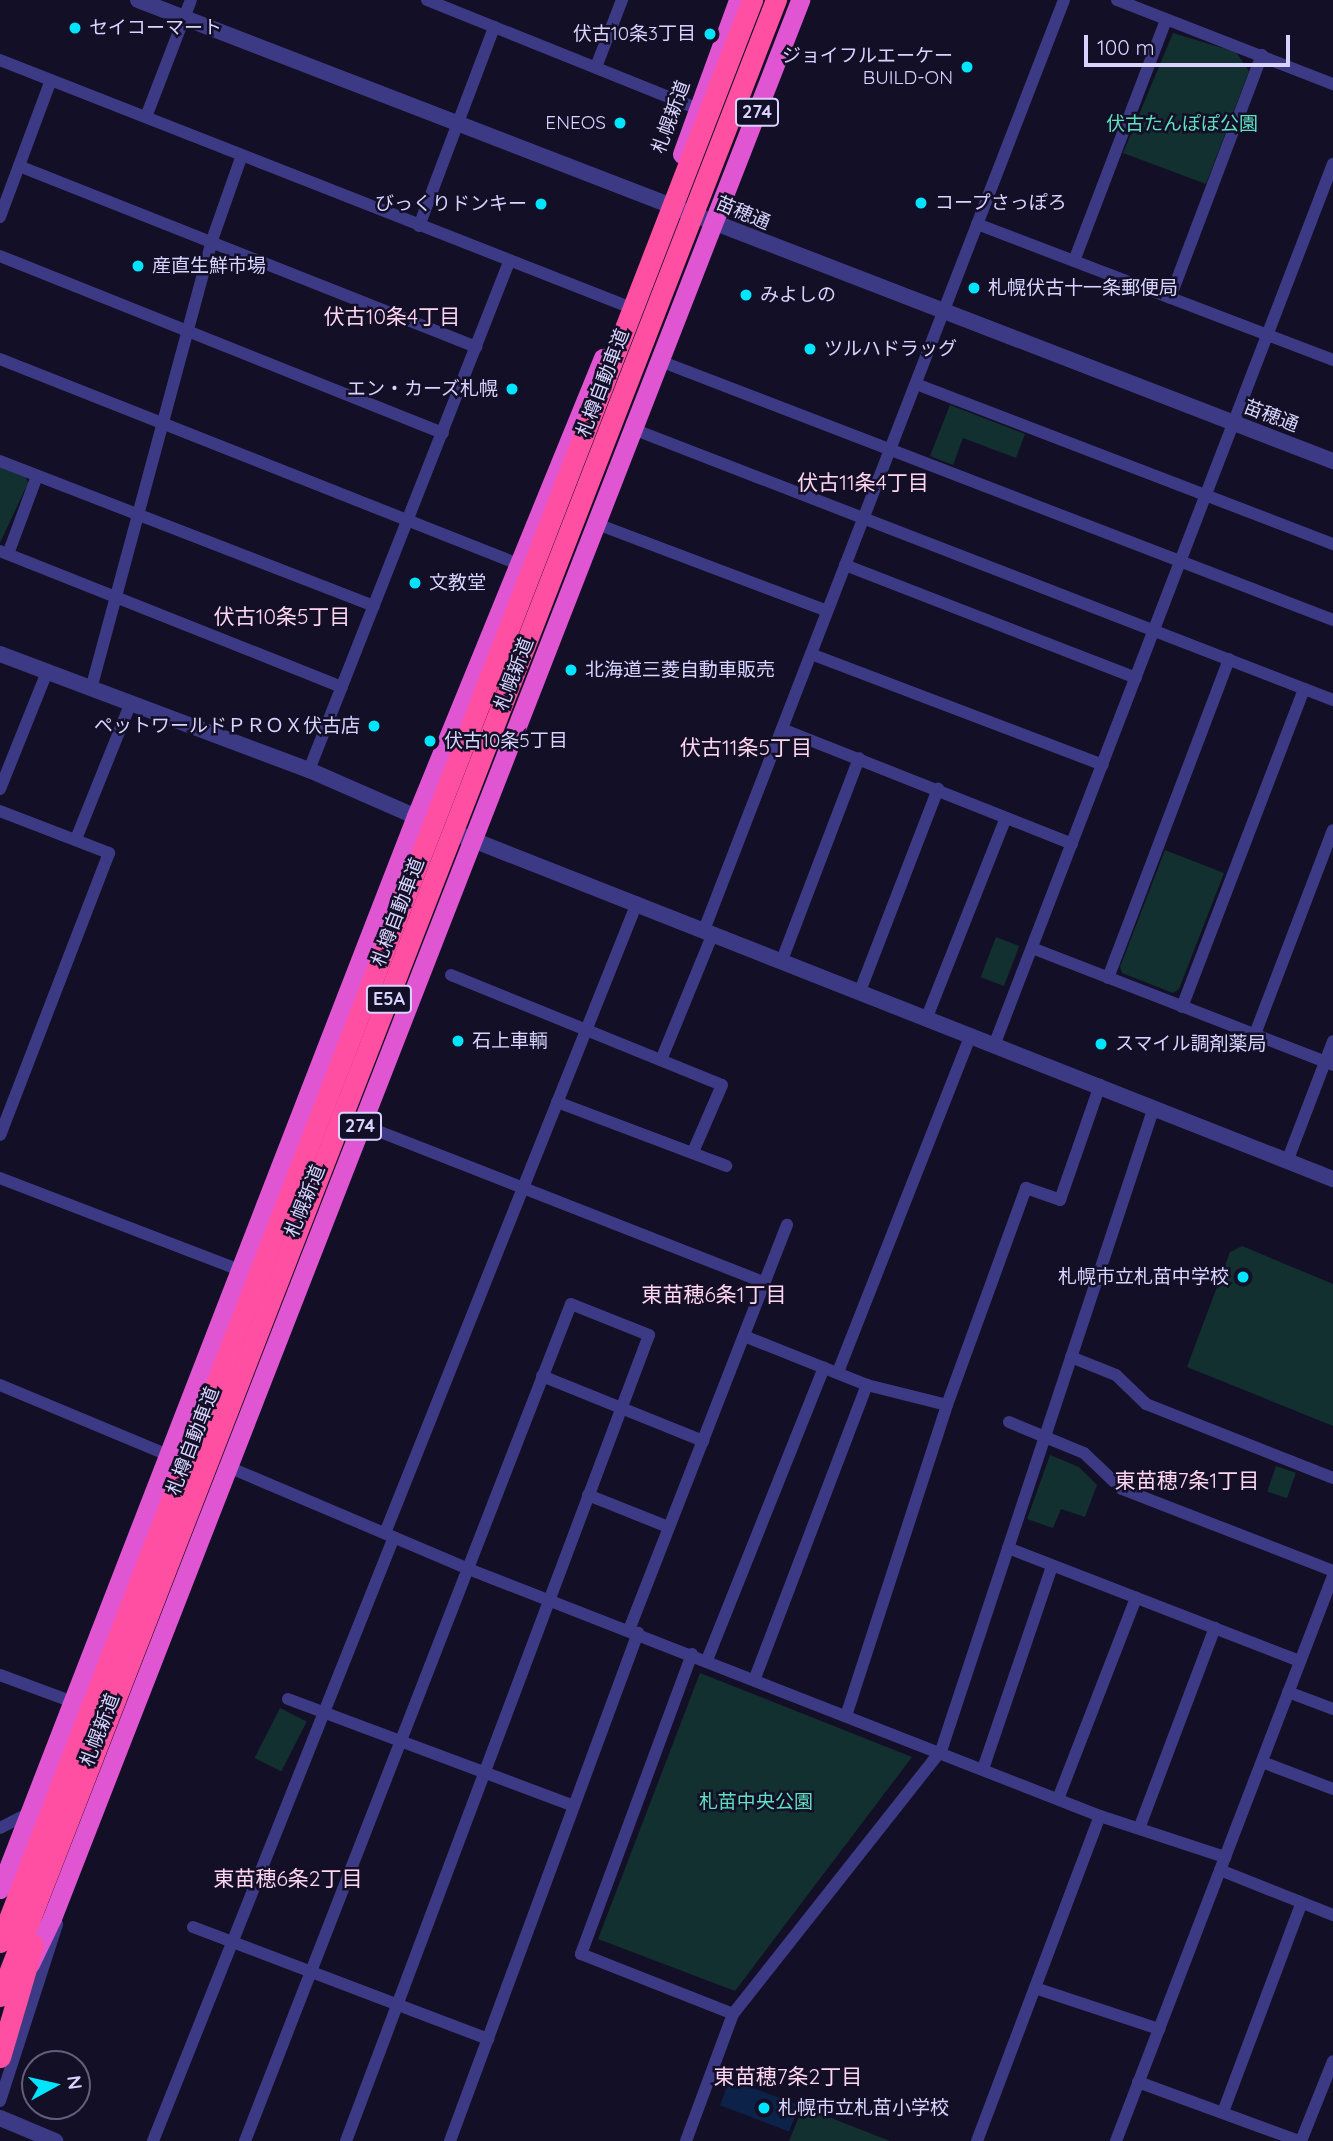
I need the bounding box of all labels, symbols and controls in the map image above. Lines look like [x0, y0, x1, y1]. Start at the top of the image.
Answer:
place label: セイコーマート [89, 17, 222, 39]
marker: セイコーマート [67, 20, 83, 36]
scale bar [1088, 21, 1294, 65]
place label: 伏古10条3丁目 [573, 23, 696, 45]
marker: 伏古10条3丁目 [702, 26, 718, 42]
text: 100 m [1097, 34, 1155, 60]
place label: ジョイフルエーケー BUILD-ON [782, 45, 953, 89]
marker: ジョイフルエーケー BUILD-ON [959, 59, 975, 75]
street label: 札幌新道 [647, 77, 695, 157]
road number: 274 [734, 98, 780, 127]
place label: ENEOS [545, 112, 606, 134]
park label: 伏古たんぽぽ公園 [1106, 113, 1258, 135]
marker: ENEOS [612, 115, 628, 131]
street label: 苗穂通 [712, 191, 774, 235]
place label: コープさっぽろ [935, 192, 1068, 214]
place label: びっくりドンキー [375, 193, 527, 215]
marker: コープさっぽろ [913, 195, 929, 211]
marker: びっくりドンキー [533, 196, 549, 212]
place label: 産直生鮮市場 [152, 255, 266, 277]
marker: 産直生鮮市場 [130, 258, 146, 274]
place label: 札幌伏古十一条郵便局 [988, 277, 1178, 299]
marker: 札幌伏古十一条郵便局 [966, 280, 982, 296]
place label: みよしの [760, 284, 836, 306]
marker: みよしの [738, 287, 754, 303]
district label: 伏古10条4丁目 [324, 303, 460, 329]
street label: 札樽自動車道 [572, 326, 634, 440]
place label: ツルハドラッグ [824, 338, 957, 360]
marker: ツルハドラッグ [802, 341, 818, 357]
place label: エン・カーズ札幌 [346, 378, 498, 400]
marker: エン・カーズ札幌 [504, 381, 520, 397]
street label: 苗穂通 [1240, 395, 1302, 437]
district label: 伏古11条4丁目 [797, 469, 929, 495]
place label: 文教堂 [429, 572, 486, 594]
marker: 文教堂 [407, 575, 423, 591]
district label: 伏古10条5丁目 [214, 603, 350, 629]
street label: 札幌新道 [490, 634, 538, 714]
place label: 北海道三菱自動車販売 [585, 659, 775, 681]
marker: 北海道三菱自動車販売 [563, 662, 579, 678]
place label: ペットワールドＰＲＯＸ伏古店 [94, 715, 360, 737]
marker: ペットワールドＰＲＯＸ伏古店 [366, 718, 382, 734]
place label: 伏古10条5丁目 [444, 730, 568, 752]
marker: 伏古10条5丁目 [422, 733, 438, 749]
district label: 伏古11条5丁目 [680, 734, 812, 760]
street label: 札樽自動車道 [367, 855, 429, 969]
road number: E5A [364, 984, 414, 1014]
place label: 石上車輌 [472, 1030, 548, 1052]
marker: 石上車輌 [450, 1033, 466, 1049]
place label: スマイル調剤薬局 [1115, 1033, 1267, 1055]
marker: スマイル調剤薬局 [1093, 1036, 1109, 1052]
road number: 274 [337, 1112, 383, 1140]
street label: 札幌新道 [280, 1161, 330, 1241]
place label: 札幌市立札苗中学校 [1058, 1266, 1229, 1288]
marker: 札幌市立札苗中学校 [1235, 1269, 1251, 1285]
district label: 東苗穂6条1丁目 [641, 1281, 787, 1307]
street label: 札樽自動車道 [162, 1384, 224, 1498]
district label: 東苗穂7条1丁目 [1115, 1467, 1259, 1493]
street label: 札幌新道 [76, 1690, 124, 1770]
park label: 札苗中央公園 [699, 1791, 813, 1813]
district label: 東苗穂6条2丁目 [214, 1865, 362, 1891]
north arrow [21, 2050, 91, 2120]
district label: 東苗穂7条2丁目 [714, 2063, 862, 2089]
text: N [62, 2074, 88, 2091]
place label: 札幌市立札苗小学校 [778, 2097, 949, 2119]
marker: 札幌市立札苗小学校 [756, 2100, 772, 2116]

